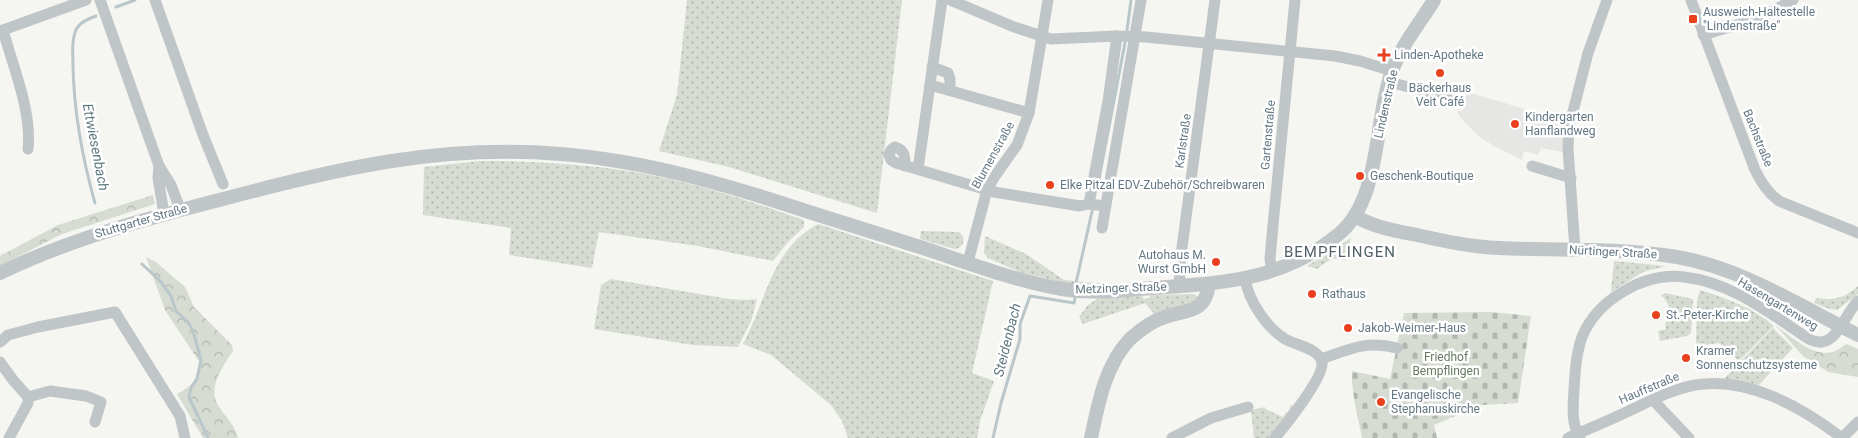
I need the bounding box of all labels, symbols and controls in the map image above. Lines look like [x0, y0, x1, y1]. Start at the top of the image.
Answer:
place label: Ausweich-Haltestelle "Lindenstraße" [1703, 5, 1815, 33]
marker: Ausweich-Haltestelle "Lindenstraße" [1687, 13, 1699, 25]
place label: Linden-Apotheke [1394, 48, 1484, 62]
marker: Linden-Apotheke [1378, 49, 1390, 61]
marker: Bäckerhaus Veit Café [1434, 67, 1446, 79]
street label: Lindenstraße [1371, 68, 1401, 140]
place label: Bäckerhaus Veit Café [1409, 81, 1471, 109]
street label: Gartenstraße [1258, 100, 1278, 170]
water label: Ettwiesenbach [80, 102, 112, 192]
street label: Bachstraße [1740, 107, 1776, 169]
place label: Kindergarten Hanflandweg [1525, 110, 1596, 138]
street label: Karlstraße [1172, 113, 1194, 169]
marker: Kindergarten Hanflandweg [1509, 118, 1521, 130]
street label: Blumenstraße [969, 119, 1017, 191]
place label: Geschenk-Boutique [1370, 169, 1474, 183]
marker: Geschenk-Boutique [1354, 170, 1366, 182]
place label: Elke Pitzal EDV-Zubehör/Schreibwaren [1060, 178, 1265, 192]
marker: Elke Pitzal EDV-Zubehör/Schreibwaren [1044, 179, 1056, 191]
street label: Stuttgarter Straße [93, 201, 189, 241]
district label: BEMPFLINGEN [1284, 243, 1396, 261]
street label: Nürtinger Straße [1569, 243, 1657, 261]
place label: Autohaus M. Wurst GmbH [1138, 248, 1206, 276]
marker: Autohaus M. Wurst GmbH [1210, 256, 1222, 268]
street label: Hasengartenweg [1735, 275, 1821, 333]
street label: Metzinger Straße [1075, 279, 1167, 297]
place label: Rathaus [1322, 287, 1366, 301]
marker: Rathaus [1306, 288, 1318, 300]
water label: Steidenbach [990, 302, 1024, 378]
place label: St.-Peter-Kirche [1666, 308, 1749, 322]
marker: St.-Peter-Kirche [1650, 309, 1662, 321]
place label: Jakob-Weimer-Haus [1358, 321, 1466, 335]
marker: Jakob-Weimer-Haus [1342, 322, 1354, 334]
place label: Kramer Sonnenschutzsysteme [1696, 344, 1817, 372]
park label: Friedhof Bempflingen [1412, 350, 1480, 378]
marker: Kramer Sonnenschutzsysteme [1680, 352, 1692, 364]
street label: Hauffstraße [1617, 369, 1681, 407]
place label: Evangelische Stephanuskirche [1391, 388, 1480, 416]
marker: Evangelische Stephanuskirche [1375, 396, 1387, 408]

